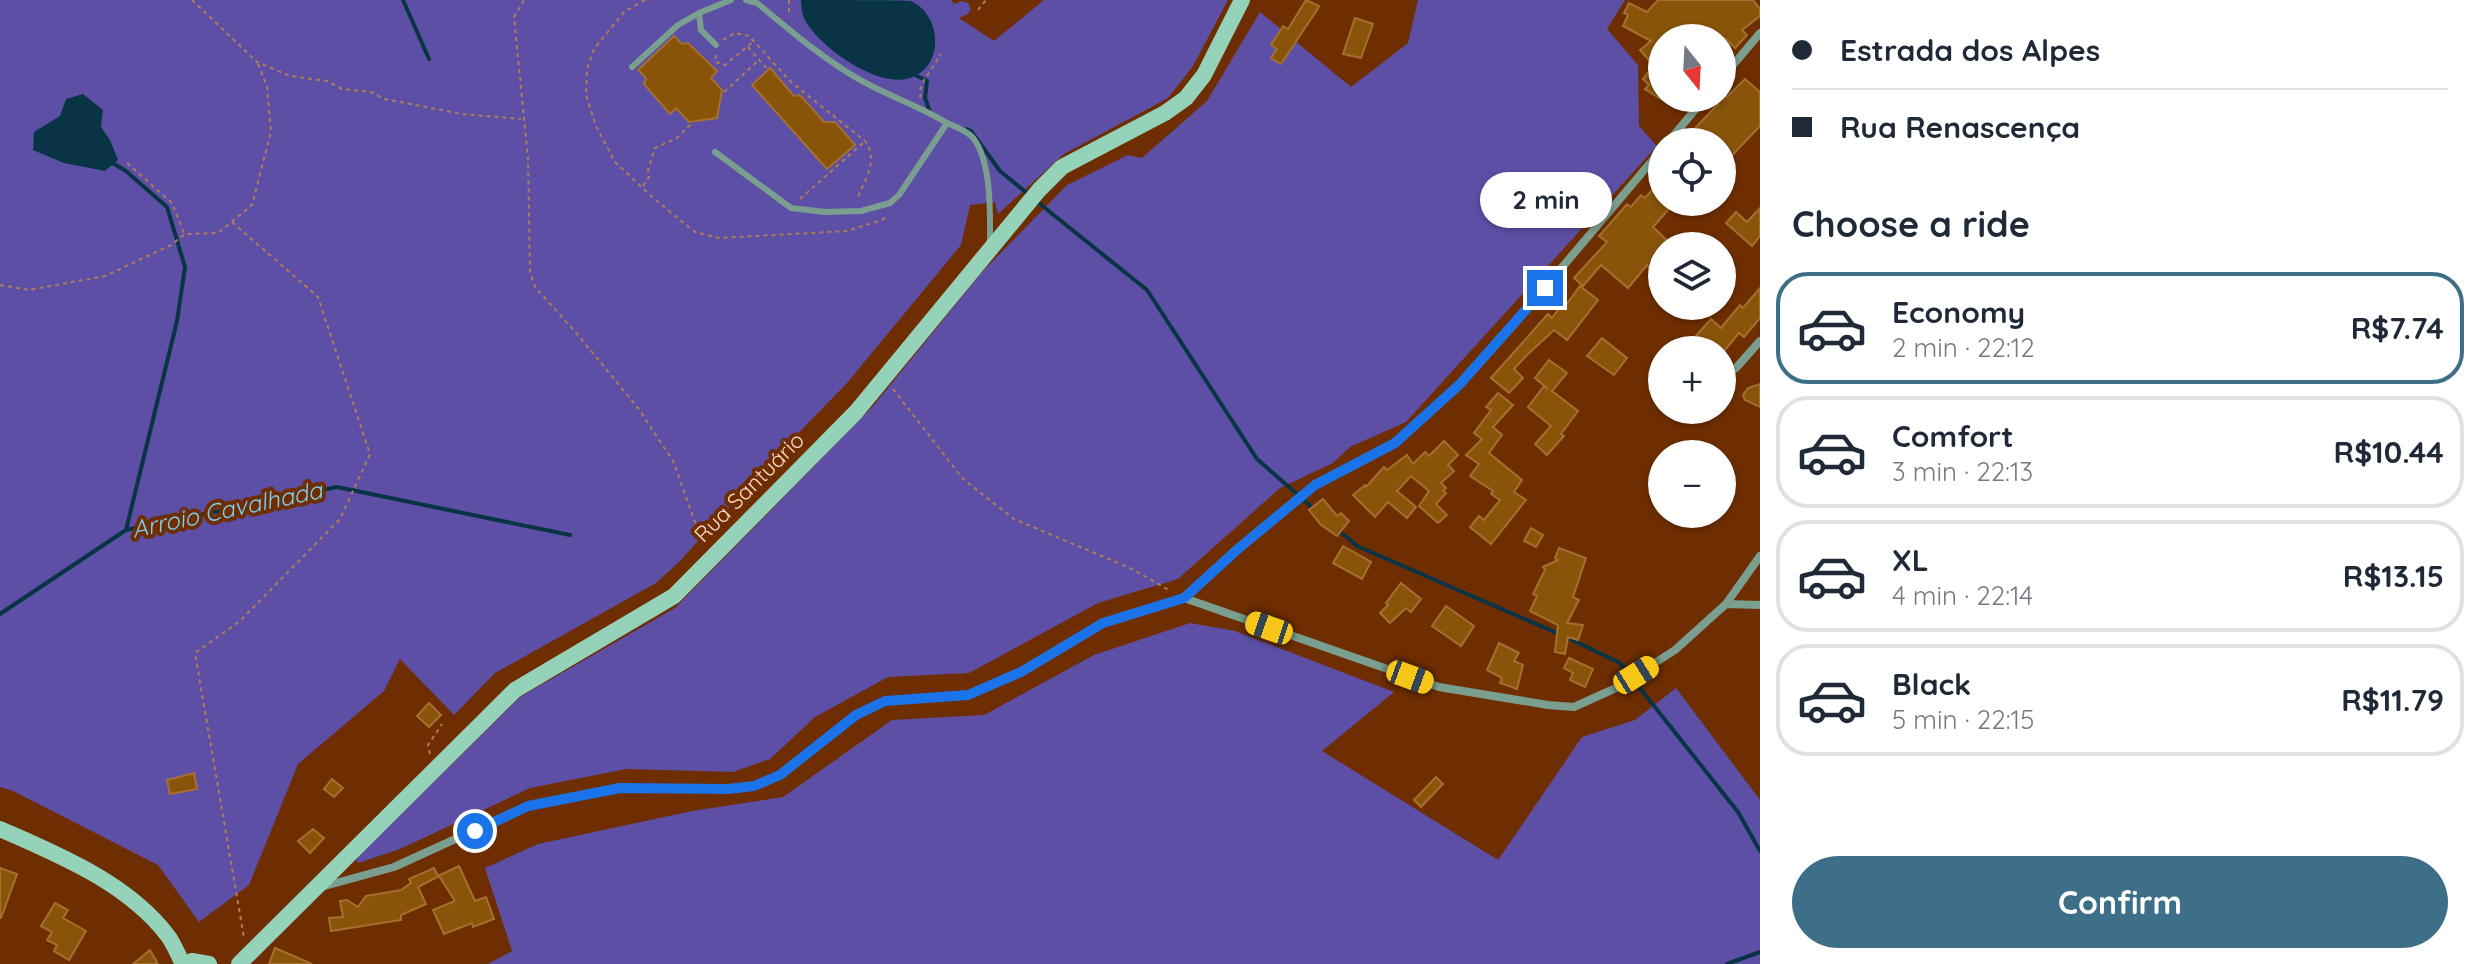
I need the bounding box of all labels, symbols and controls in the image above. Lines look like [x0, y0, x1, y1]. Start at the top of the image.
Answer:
north arrow [1648, 24, 1736, 112]
map controls [1648, 24, 1736, 528]
text: Estrada dos Alpes [1840, 31, 2100, 69]
text: Rua Renascença [1840, 108, 2080, 146]
button: locate [1648, 128, 1736, 216]
callout: 2 min [1479, 172, 1611, 228]
text: 2 min [1512, 183, 1580, 216]
text: Choose a ride [1792, 201, 2030, 246]
button: layers [1648, 232, 1736, 320]
route end [1527, 270, 1563, 306]
icon: car [1796, 292, 1868, 364]
text: Economy [1892, 293, 2025, 331]
text: R$7.74 [2351, 309, 2444, 347]
text: 2 min · 22:12 [1892, 331, 2035, 364]
button: + [1648, 336, 1736, 424]
icon: car [1796, 416, 1868, 488]
text: Comfort [1892, 417, 2013, 455]
street label: Rua Santuário [688, 426, 810, 548]
text: R$10.44 [2334, 433, 2444, 471]
button: − [1648, 440, 1736, 528]
text: 3 min · 22:13 [1892, 455, 2033, 488]
water label: Arroio Cavalhada [129, 474, 326, 544]
icon: car [1796, 540, 1868, 612]
text: XL [1892, 541, 1929, 579]
text: R$13.15 [2343, 557, 2444, 595]
text: 4 min · 22:14 [1892, 579, 2033, 612]
car [1242, 609, 1296, 647]
car [1609, 652, 1663, 698]
car [1383, 658, 1437, 696]
icon: car [1796, 664, 1868, 736]
text: Black [1892, 665, 1971, 703]
text: R$11.79 [2341, 681, 2444, 719]
text: 5 min · 22:15 [1892, 703, 2034, 736]
route start [457, 813, 493, 849]
button: Confirm [1792, 856, 2448, 948]

